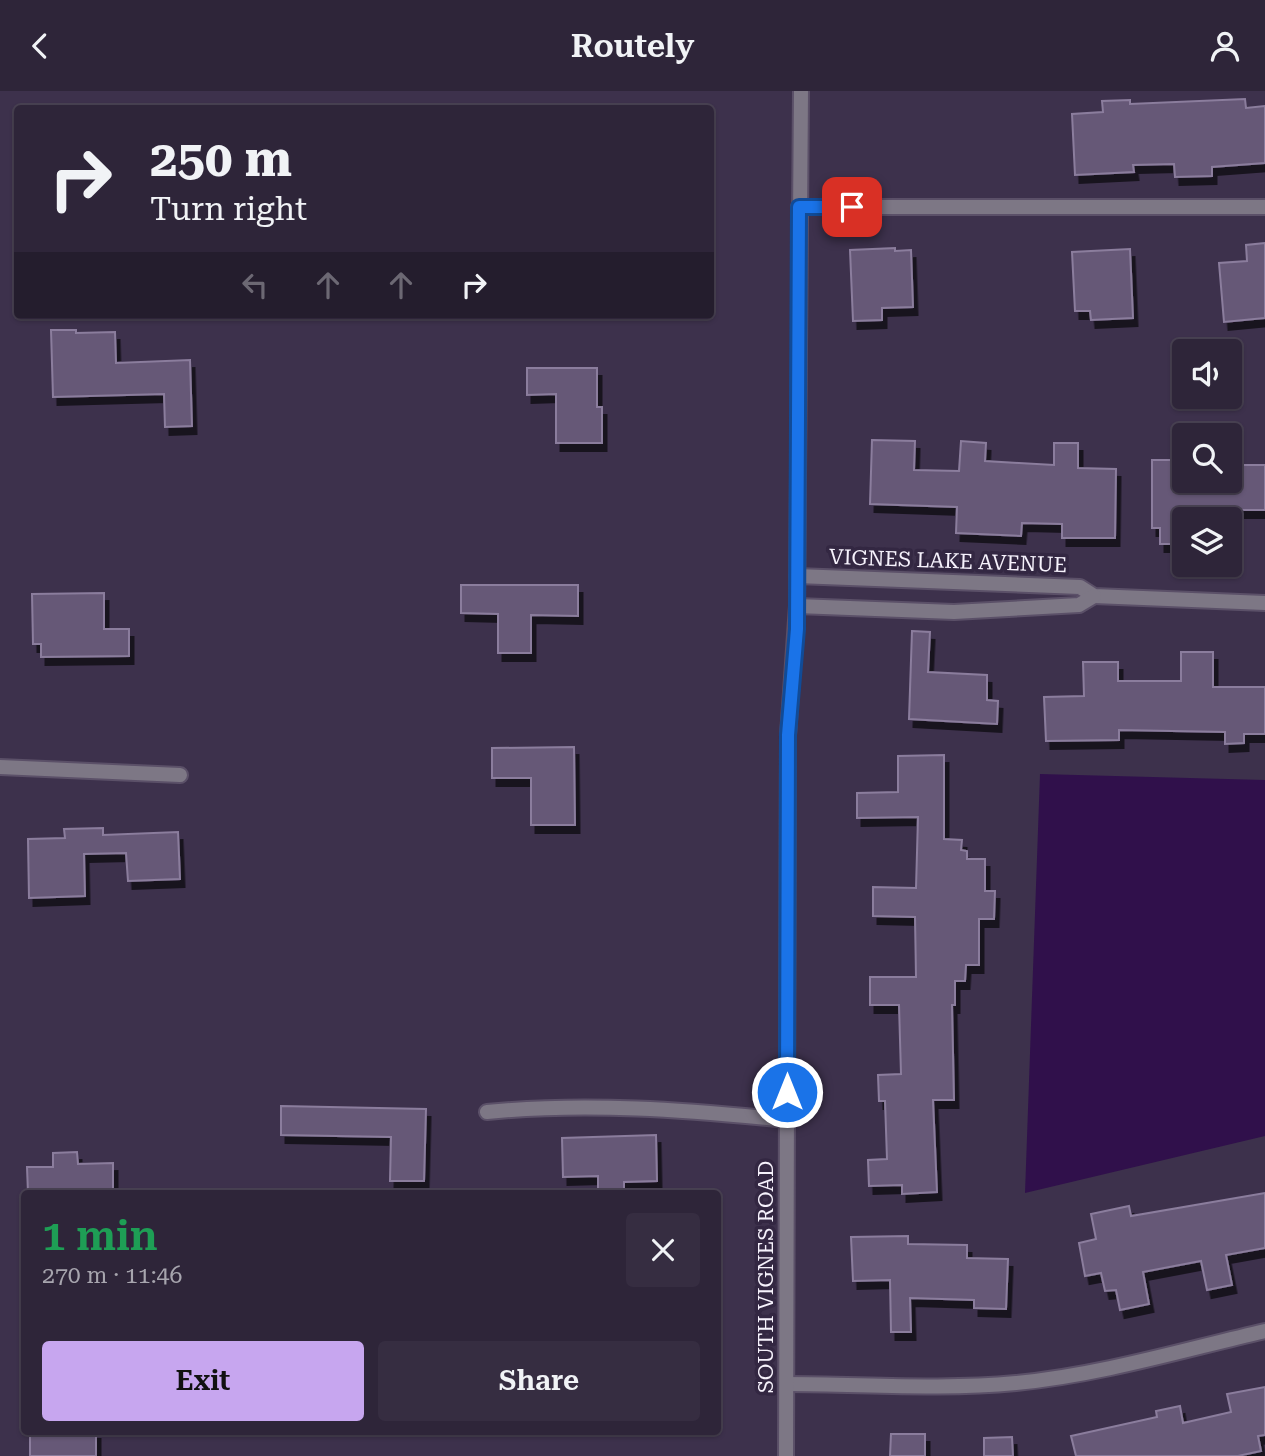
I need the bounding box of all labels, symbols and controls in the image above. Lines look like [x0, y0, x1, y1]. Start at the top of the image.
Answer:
icon: back [21, 27, 59, 65]
text: Routely [571, 27, 694, 65]
icon: person [1206, 27, 1244, 65]
text: 250 m [150, 131, 292, 188]
icon: right [35, 133, 126, 224]
pin [822, 177, 882, 237]
icon: arrive [833, 188, 871, 226]
text: Turn right [150, 190, 307, 228]
icon: left [236, 266, 274, 304]
icon: ahead [309, 266, 347, 304]
icon: ahead [382, 266, 420, 304]
icon: right [455, 266, 493, 304]
map controls [1172, 339, 1242, 577]
button: sound [1172, 339, 1242, 409]
button: search [1172, 423, 1242, 493]
button: layers [1172, 507, 1242, 577]
street label: VIGNES LAKE AVENUE [829, 545, 1067, 577]
position arrow [750, 1055, 824, 1129]
street label: SOUTH VIGNES ROAD [754, 1161, 778, 1393]
text: 1 min [42, 1211, 158, 1260]
button: close [626, 1213, 700, 1287]
text: 270 m · 11:46 [42, 1262, 182, 1289]
button: Exit [42, 1341, 364, 1421]
button: Share [378, 1341, 700, 1421]

